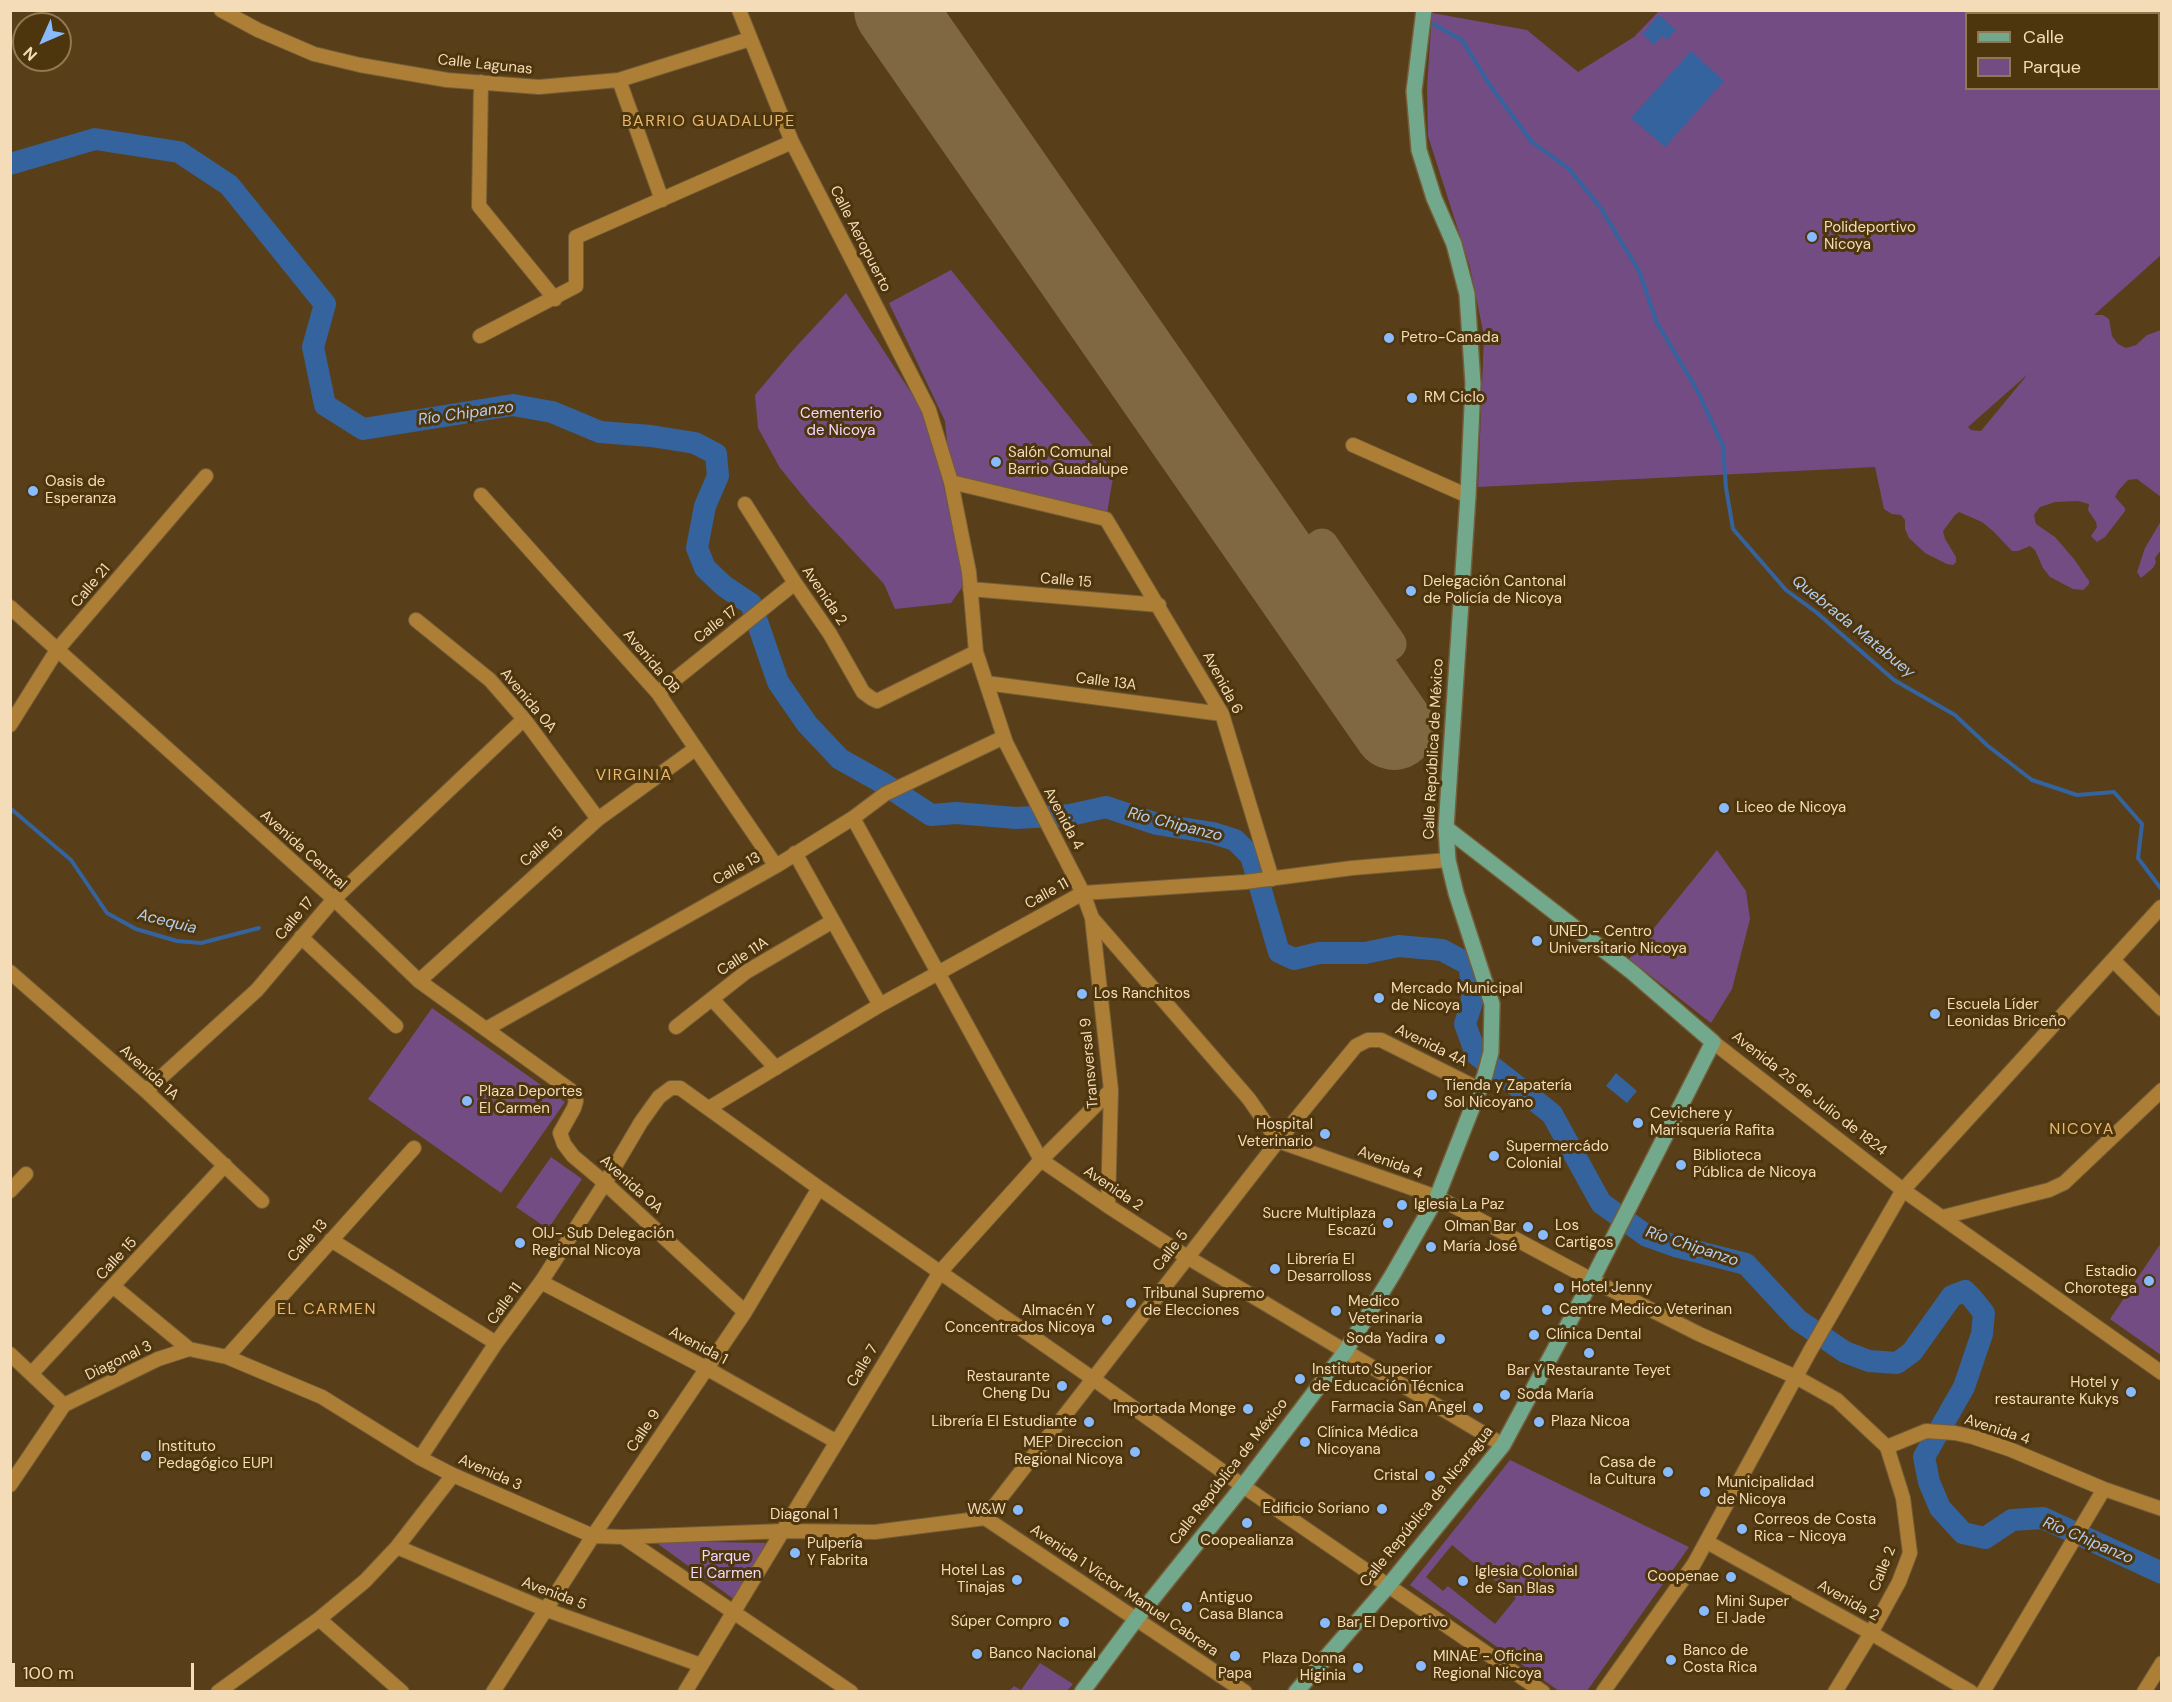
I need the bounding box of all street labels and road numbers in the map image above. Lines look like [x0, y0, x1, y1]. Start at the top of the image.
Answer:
street label: Calle Lagunas [437, 51, 533, 79]
street label: Calle Aeropuerto [825, 183, 895, 295]
street label: Calle 21 [68, 561, 114, 611]
street label: Avenida 2 [798, 563, 850, 629]
street label: Calle 15 [1039, 570, 1093, 592]
street label: Calle 17 [690, 602, 742, 648]
street label: Avenida 0B [619, 626, 683, 698]
street label: Avenida 6 [1198, 649, 1246, 717]
street label: Calle República de México [1420, 658, 1448, 840]
street label: Avenida 0A [496, 665, 560, 737]
street label: Calle 13A [1075, 669, 1137, 695]
street label: Avenida 4 [1039, 785, 1087, 853]
street label: Avenida Central [256, 807, 350, 893]
street label: Calle 15 [517, 823, 567, 871]
street label: Calle 13 [710, 849, 764, 889]
street label: Calle 11 [1022, 875, 1072, 913]
street label: Calle 17 [272, 894, 318, 944]
street label: Calle 11A [714, 934, 772, 980]
street label: Transversal 9 [1077, 1017, 1103, 1109]
street label: Avenida 4A [1392, 1021, 1470, 1071]
street label: Avenida 25 de Julio de 1824 [1728, 1028, 1890, 1160]
street label: Avenida 1A [116, 1042, 182, 1104]
street label: Avenida 4 [1355, 1143, 1425, 1183]
street label: Avenida 0A [596, 1152, 666, 1218]
street label: Avenida 2 [1080, 1163, 1146, 1215]
street label: Calle 13 [284, 1216, 332, 1266]
street label: Calle 5 [1149, 1227, 1193, 1275]
street label: Calle 15 [93, 1234, 141, 1284]
street label: Calle 11 [484, 1280, 526, 1328]
street label: Avenida 1 [666, 1323, 730, 1369]
street label: Diagonal 3 [83, 1337, 155, 1385]
street label: Calle 7 [843, 1342, 883, 1390]
street label: Calle República de México [1166, 1395, 1292, 1549]
street label: Calle 9 [623, 1406, 665, 1456]
street label: Avenida 4 [1962, 1411, 2032, 1449]
street label: Calle República de Nicaragua [1357, 1423, 1497, 1591]
street label: Avenida 3 [455, 1451, 525, 1495]
street label: Diagonal 1 [770, 1506, 838, 1524]
street label: Avenida 1 Víctor Manuel Cabrera [1026, 1521, 1222, 1661]
street label: Calle 2 [1866, 1544, 1900, 1594]
street label: Avenida 5 [519, 1573, 589, 1615]
street label: Avenida 2 [1814, 1577, 1882, 1625]

